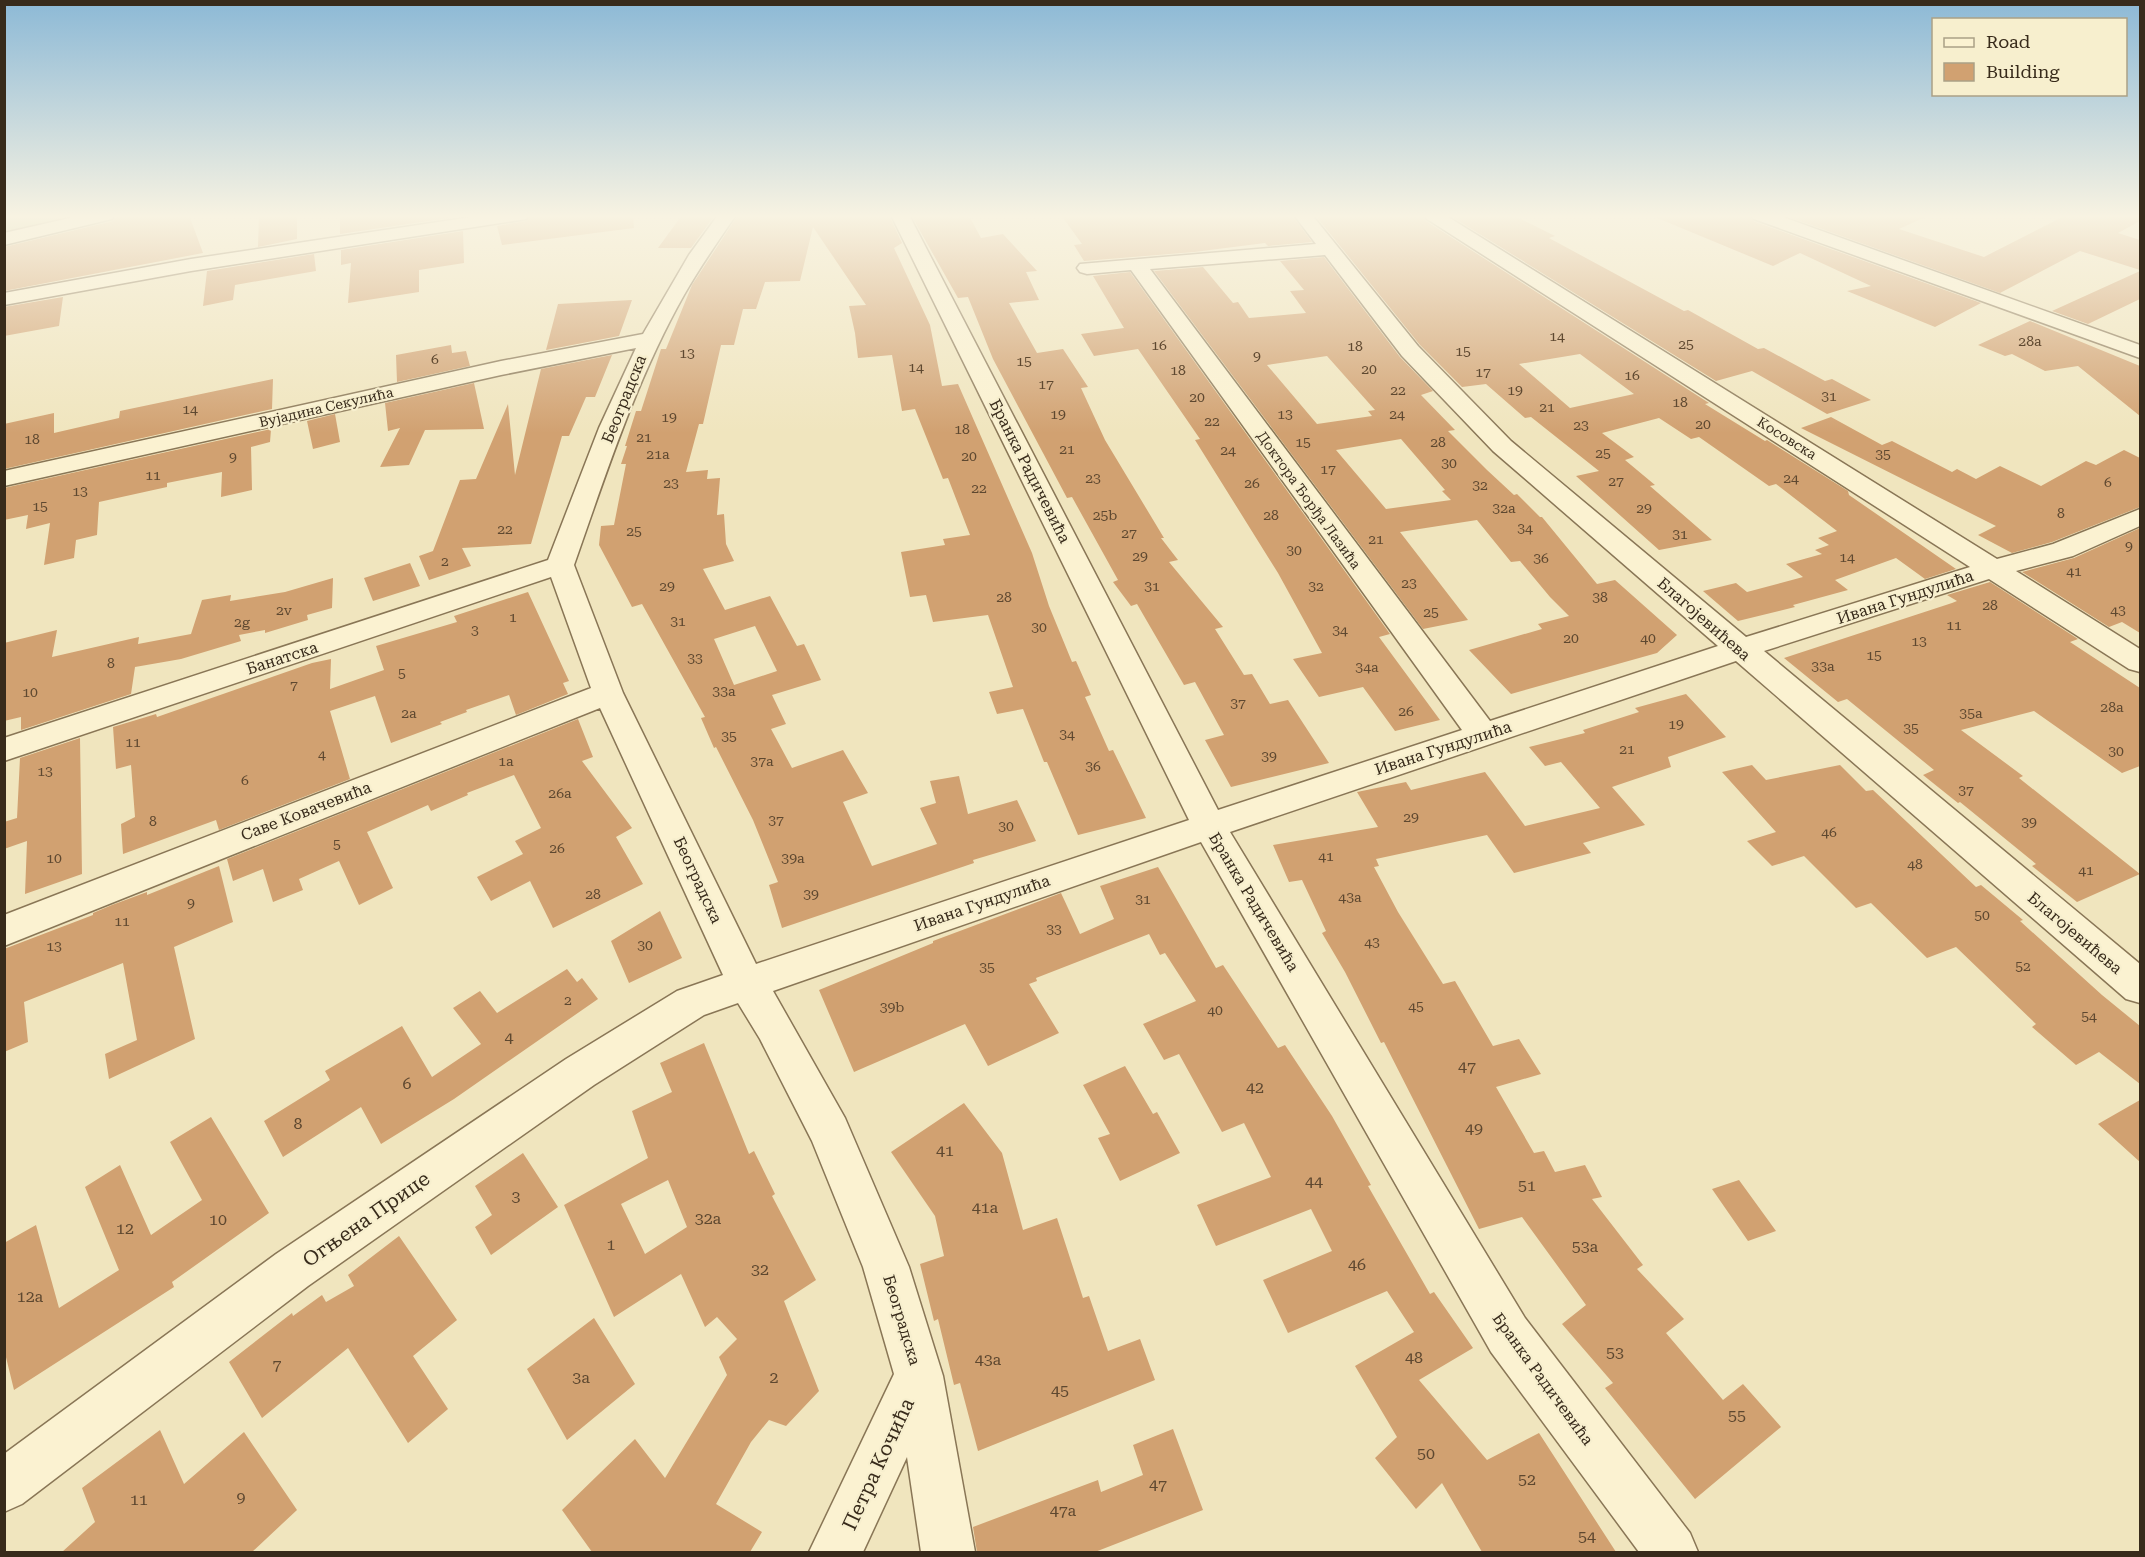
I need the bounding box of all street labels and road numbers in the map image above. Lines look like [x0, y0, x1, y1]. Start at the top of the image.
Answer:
street label: Београдска [598, 352, 650, 446]
street label: Вујадина Секулића [257, 384, 395, 430]
street label: Бранка Радичевића [985, 396, 1075, 546]
street label: Косовска [1754, 414, 1820, 463]
street label: Доктора Ђорђа Лазића [1254, 428, 1364, 572]
street label: Ивана Гундулића [1834, 566, 1976, 628]
street label: Благојевићева [1654, 573, 1755, 665]
street label: Банатска [244, 637, 320, 678]
street label: Ивана Гундулића [1372, 717, 1514, 779]
street label: Саве Ковачевића [238, 777, 374, 845]
street label: Бранка Радичевића [1205, 829, 1303, 975]
street label: Београдска [670, 834, 727, 927]
street label: Ивана Гундулића [911, 871, 1053, 935]
street label: Благојевићева [2024, 888, 2126, 978]
street label: Огњена Прице [298, 1166, 434, 1272]
street label: Београдска [879, 1273, 925, 1368]
street label: Бранка Радичевића [1489, 1309, 1598, 1449]
street label: Петра Кочића [837, 1394, 919, 1534]

